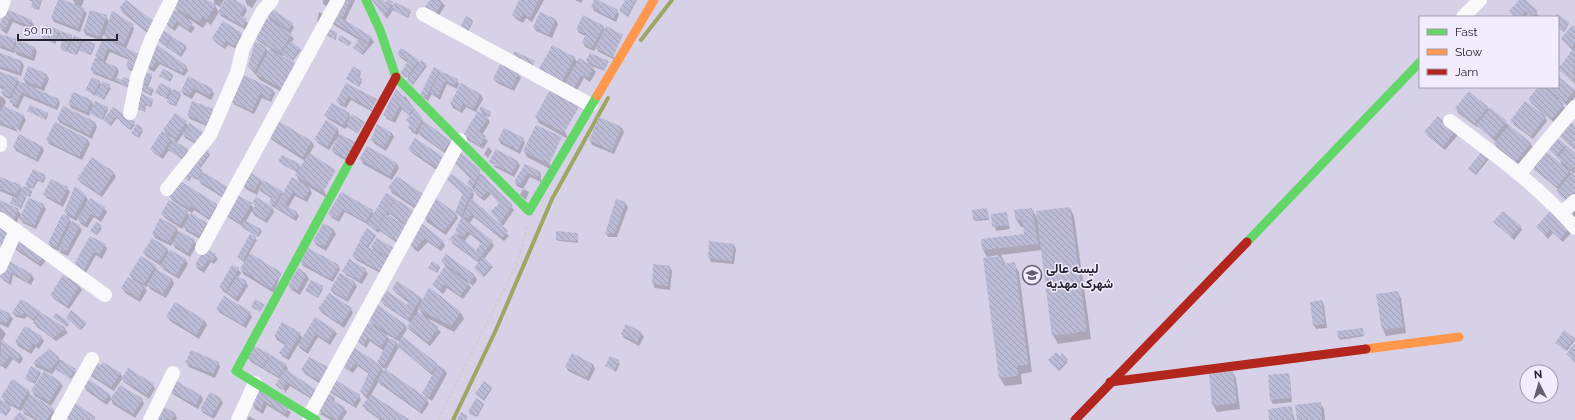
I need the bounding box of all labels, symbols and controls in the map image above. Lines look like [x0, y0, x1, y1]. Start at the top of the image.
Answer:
scale bar [18, 16, 117, 42]
legend [1419, 16, 1559, 88]
text: 50 m [24, 23, 52, 37]
text: Fast [1455, 25, 1478, 39]
text: Slow [1455, 45, 1482, 59]
text: Jam [1455, 65, 1478, 79]
place label: لیسه عالی شهرک مهدیه [1046, 261, 1113, 292]
school or university icon: لیسه عالی شهرک مهدیه [1021, 264, 1043, 286]
north arrow [1519, 364, 1559, 404]
text: N [1533, 368, 1543, 381]

